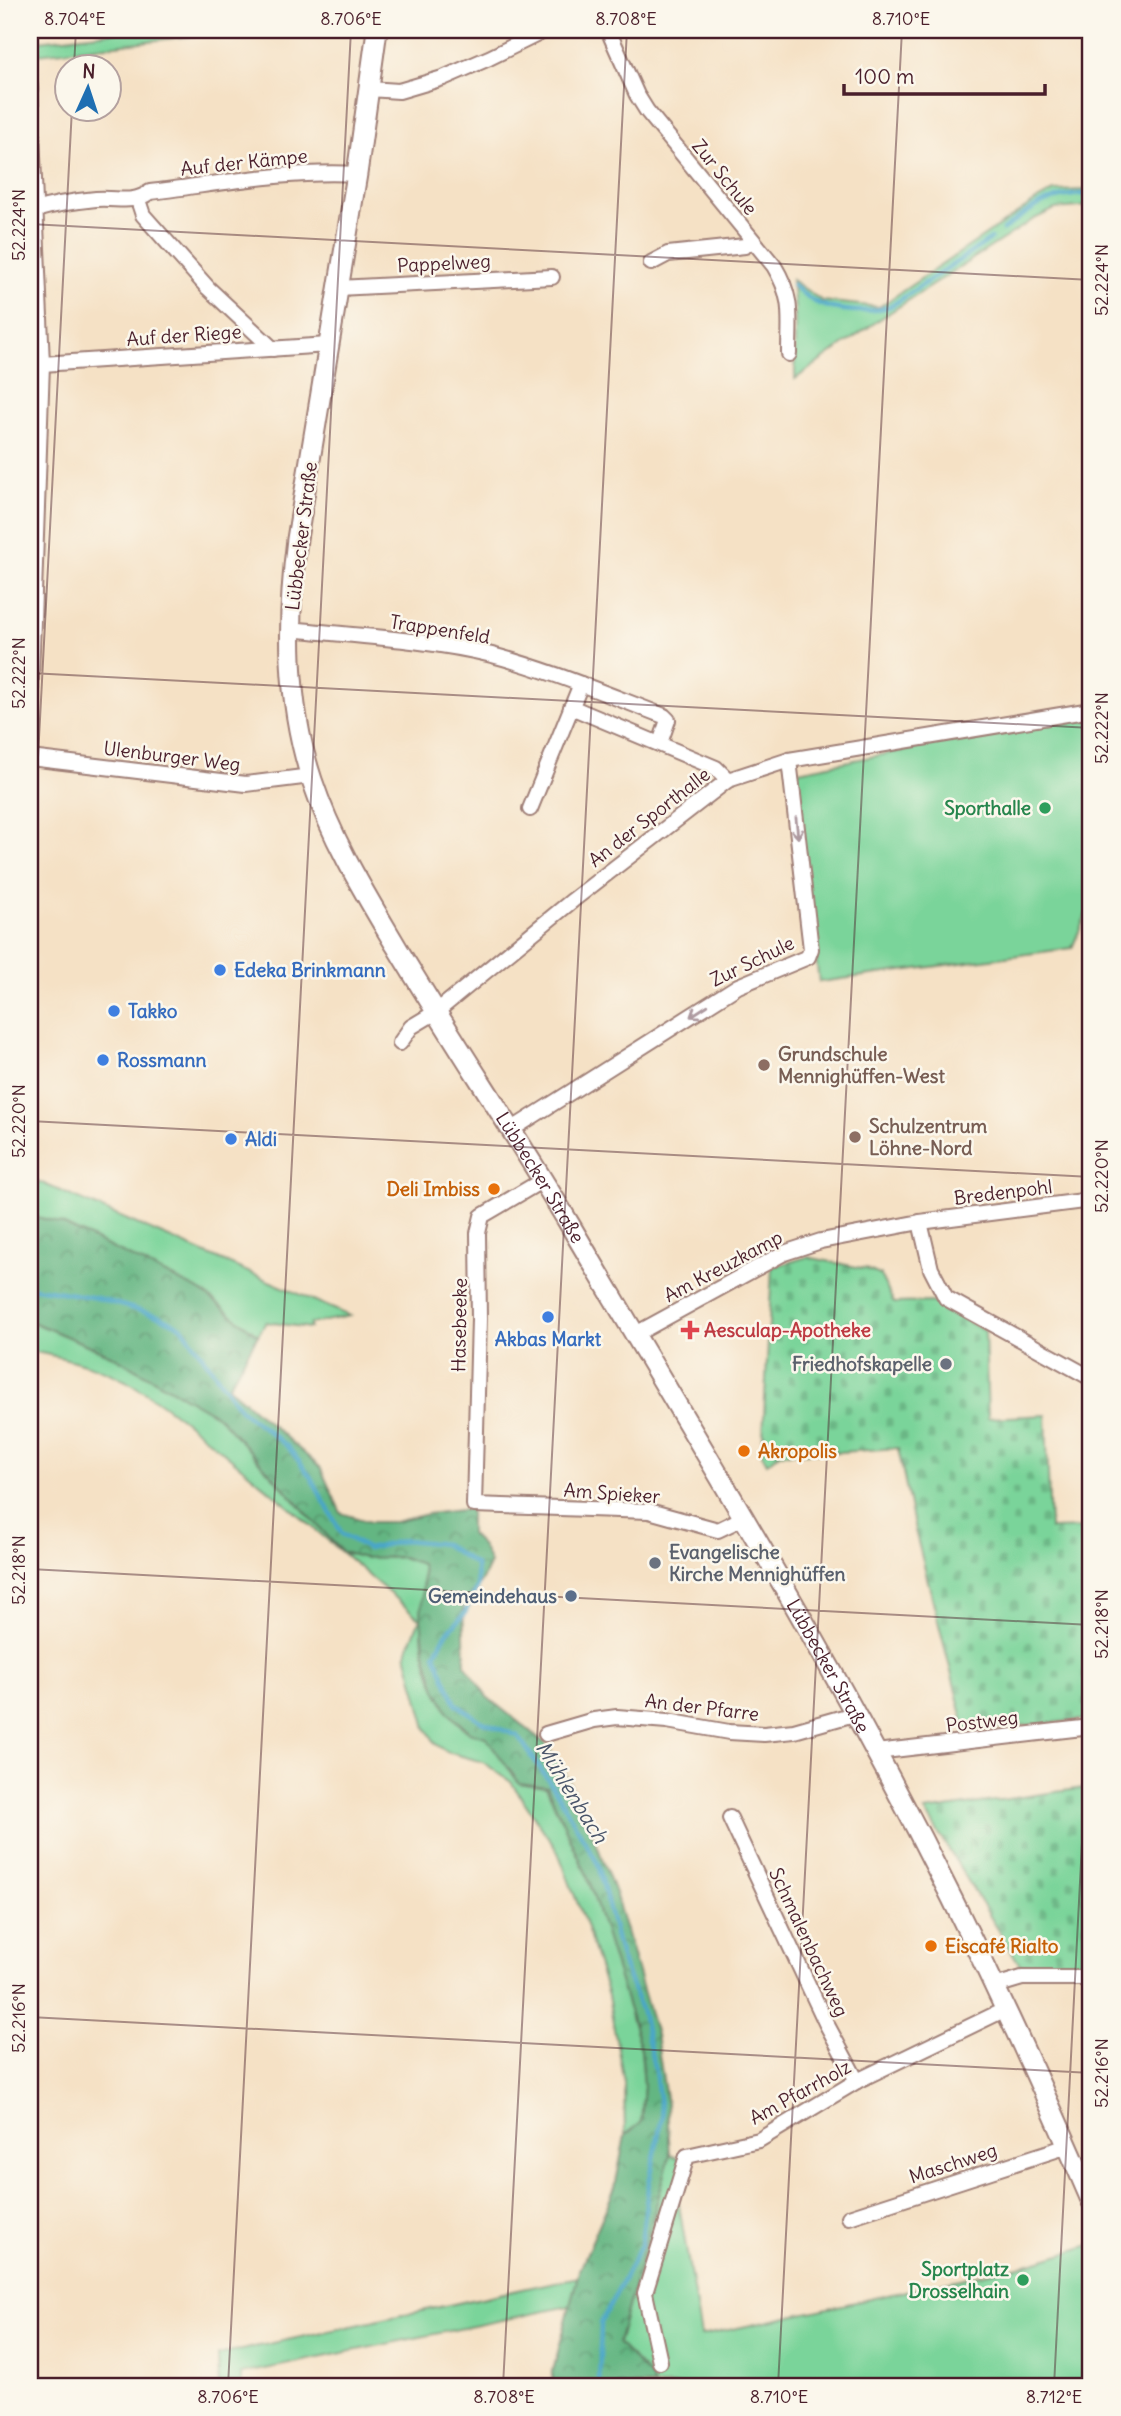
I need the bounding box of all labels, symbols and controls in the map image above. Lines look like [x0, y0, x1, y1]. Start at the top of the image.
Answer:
text: 8.704°E [44, 7, 106, 30]
text: 8.706°E [320, 7, 382, 30]
text: 8.708°E [595, 7, 657, 30]
text: 8.710°E [872, 7, 930, 30]
north arrow [52, 52, 122, 122]
scale bar [844, 52, 1046, 96]
text: N [82, 59, 96, 83]
text: 100 m [855, 63, 914, 90]
street label: Zur Schule [687, 134, 763, 220]
street label: Auf der Kämpe [179, 143, 309, 181]
text: 52.224°N [7, 189, 30, 261]
text: 52.224°N [1090, 244, 1113, 316]
street label: Pappelweg [397, 249, 491, 277]
street label: Auf der Riege [126, 319, 242, 351]
street label: Lübbecker Straße [280, 460, 322, 612]
street label: Trappenfeld [388, 609, 492, 649]
text: 52.222°N [7, 637, 30, 709]
text: 52.222°N [1090, 692, 1113, 764]
street label: Ulenburger Weg [102, 736, 242, 776]
street label: An der Sporthalle [583, 762, 715, 872]
place label: Sporthalle [944, 796, 1031, 820]
marker: Sporthalle [1037, 800, 1053, 816]
one-way arrow [791, 816, 804, 839]
street label: Zur Schule [706, 930, 798, 992]
place label: Edeka Brinkmann [234, 958, 386, 982]
marker: Edeka Brinkmann [212, 962, 228, 978]
place label: Takko [128, 999, 178, 1023]
marker: Takko [106, 1003, 122, 1019]
one-way arrow [690, 1004, 710, 1018]
place label: Grundschule Mennighüffen-West [778, 1042, 945, 1088]
place label: Rossmann [117, 1048, 206, 1072]
marker: Rossmann [95, 1052, 111, 1068]
marker: Grundschule Mennighüffen-West [756, 1057, 772, 1073]
text: 52.220°N [7, 1084, 30, 1158]
street label: Lübbecker Straße [491, 1107, 590, 1247]
place label: Schulzentrum Löhne-Nord [869, 1114, 988, 1160]
place label: Aldi [245, 1127, 277, 1151]
marker: Schulzentrum Löhne-Nord [847, 1129, 863, 1145]
marker: Aldi [223, 1131, 239, 1147]
text: 52.220°N [1090, 1139, 1113, 1213]
street label: Bredenpohl [952, 1174, 1054, 1210]
place label: Deli Imbiss [386, 1177, 480, 1201]
marker: Deli Imbiss [486, 1181, 502, 1197]
street label: Am Kreuzkamp [660, 1225, 786, 1307]
street label: Hasebeeke [446, 1278, 472, 1372]
marker: Akbas Markt [540, 1309, 556, 1325]
place label: Aesculap-Apotheke [704, 1318, 871, 1342]
marker: Aesculap-Apotheke [682, 1322, 698, 1338]
place label: Akbas Markt [495, 1327, 602, 1351]
place label: Friedhofskapelle [792, 1352, 932, 1376]
marker: Friedhofskapelle [938, 1356, 954, 1372]
place label: Akropolis [758, 1439, 837, 1463]
marker: Akropolis [736, 1443, 752, 1459]
street label: Am Spieker [563, 1478, 661, 1508]
text: 52.218°N [7, 1535, 30, 1605]
place label: Evangelische Kirche Mennighüffen [669, 1540, 846, 1586]
marker: Evangelische Kirche Mennighüffen [647, 1555, 663, 1571]
place label: Gemeindehaus [428, 1584, 557, 1608]
marker: Gemeindehaus [563, 1588, 579, 1604]
text: 52.218°N [1090, 1589, 1113, 1659]
street label: Lübbecker Straße [781, 1595, 875, 1737]
street label: An der Pfarre [644, 1688, 760, 1726]
street label: Postweg [945, 1705, 1019, 1737]
water label: Mühlenbach [530, 1736, 615, 1849]
street label: Schmalenbachweg [764, 1864, 854, 2020]
place label: Eiscafé Rialto [945, 1934, 1059, 1958]
marker: Eiscafé Rialto [923, 1938, 939, 1954]
text: 52.216°N [7, 1983, 30, 2053]
text: 52.216°N [1090, 2038, 1113, 2108]
street label: Am Pfarrholz [745, 2054, 855, 2130]
street label: Maschweg [906, 2138, 1000, 2188]
place label: Sportplatz Drosselhain [908, 2257, 1009, 2303]
marker: Sportplatz Drosselhain [1015, 2272, 1031, 2288]
text: 8.706°E [197, 2385, 259, 2408]
text: 8.708°E [473, 2385, 535, 2408]
text: 8.710°E [750, 2385, 808, 2408]
text: 8.712°E [1026, 2385, 1082, 2408]

